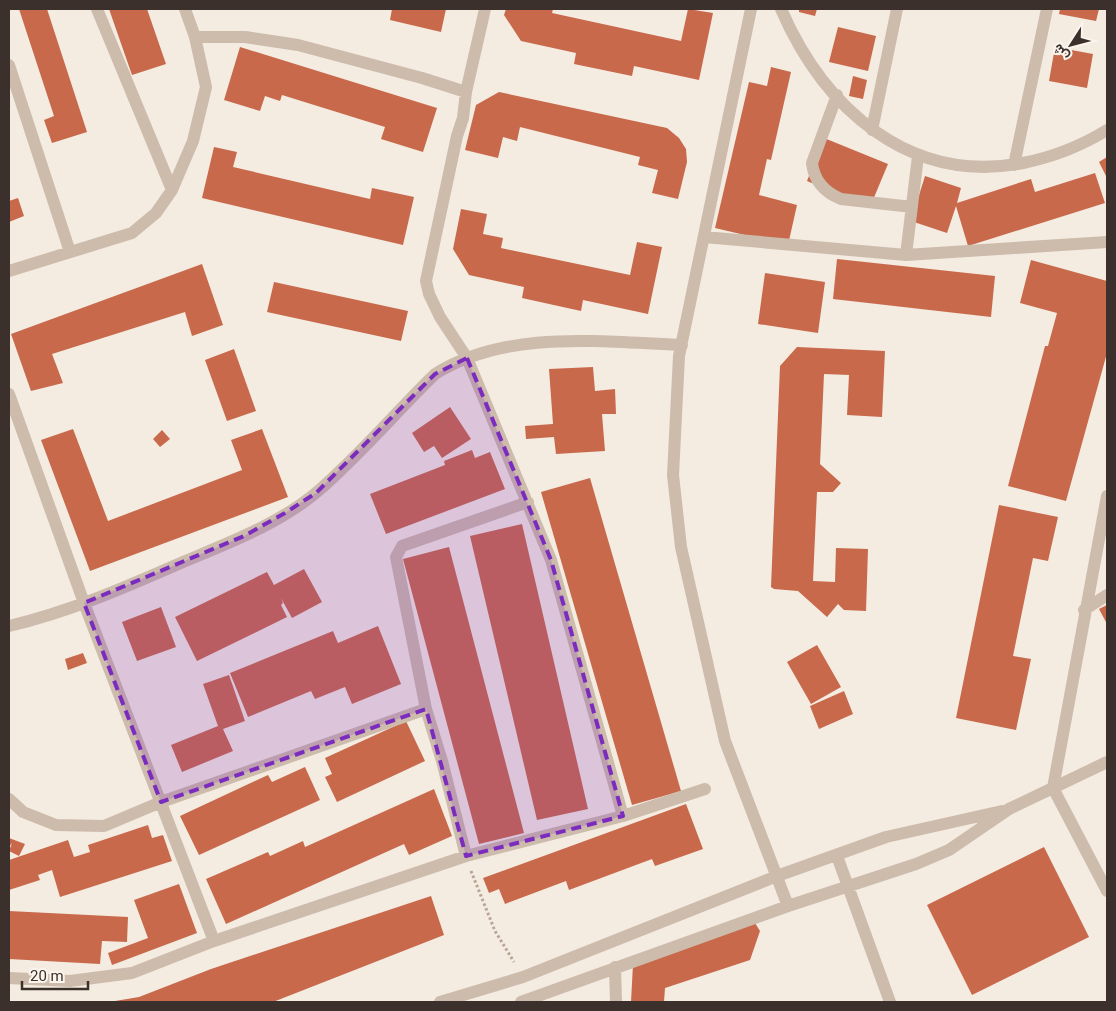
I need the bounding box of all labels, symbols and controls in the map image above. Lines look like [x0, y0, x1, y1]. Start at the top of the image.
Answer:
north arrow [1046, 20, 1096, 70]
text: ش [1049, 40, 1073, 64]
scale bar [22, 958, 89, 990]
text: 20 m [30, 967, 64, 985]

